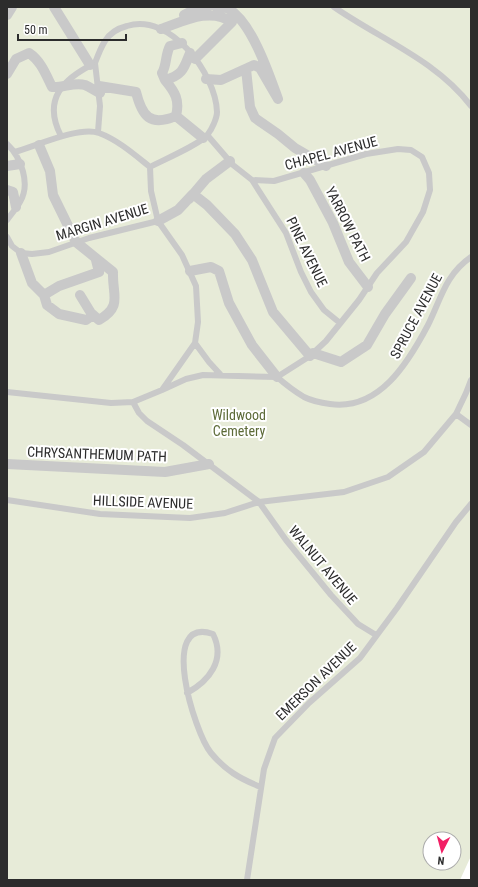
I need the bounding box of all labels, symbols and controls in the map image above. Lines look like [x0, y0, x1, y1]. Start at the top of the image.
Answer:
scale bar [18, 16, 126, 42]
text: 50 m [24, 23, 48, 37]
street label: CHAPEL AVENUE [283, 133, 379, 173]
street label: YARROW PATH [322, 184, 374, 264]
street label: MARGIN AVENUE [54, 200, 150, 244]
street label: PINE AVENUE [283, 214, 331, 290]
street label: SPRUCE AVENUE [387, 271, 445, 361]
park label: Wildwood Cemetery [212, 407, 266, 439]
street label: CHRYSANTHEMUM PATH [27, 444, 167, 464]
street label: HILLSIDE AVENUE [93, 492, 193, 512]
street label: WALNUT AVENUE [285, 522, 361, 608]
street label: EMERSON AVENUE [273, 639, 359, 723]
north arrow [422, 831, 462, 871]
text: N [437, 854, 445, 867]

